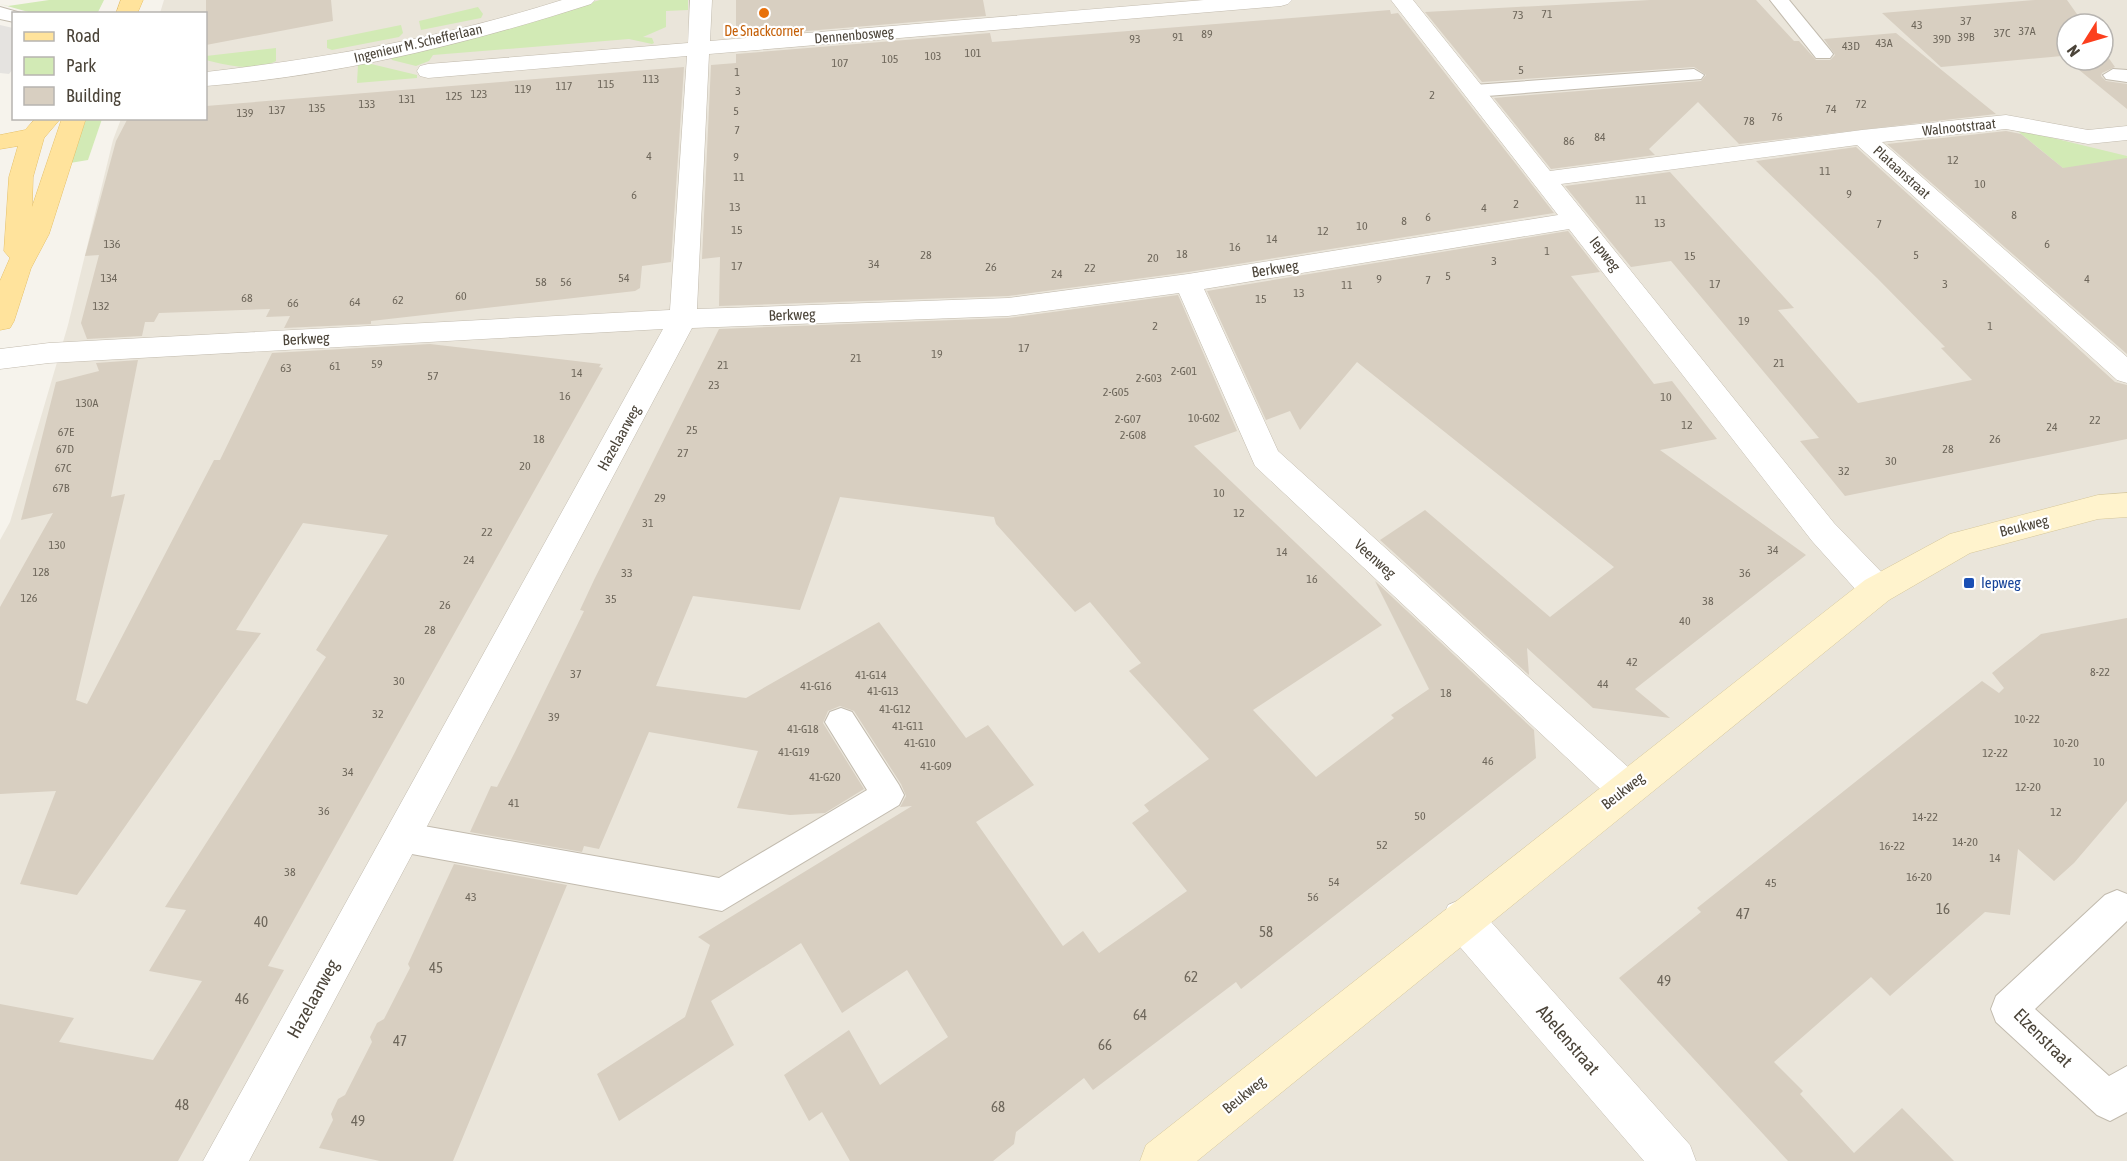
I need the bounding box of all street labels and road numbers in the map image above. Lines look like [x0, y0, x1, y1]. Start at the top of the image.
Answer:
street label: Ingenieur M. Schefferlaan [352, 20, 484, 66]
street label: Dennenbosweg [814, 24, 894, 46]
street label: Walnootstraat [1921, 115, 1997, 139]
street label: Plataanstraat [1870, 142, 1934, 202]
street label: Iepweg [1586, 233, 1625, 275]
street label: Berkweg [1250, 256, 1300, 281]
street label: Berkweg [768, 305, 816, 324]
street label: Berkweg [282, 329, 330, 348]
street label: Hazelaarweg [594, 402, 644, 473]
street label: Beukweg [1998, 511, 2051, 540]
street label: Veenweg [1351, 536, 1400, 582]
street label: Beukweg [1598, 768, 1648, 813]
street label: Hazelaarweg [282, 956, 343, 1042]
street label: Abelenstraat [1532, 1001, 1604, 1079]
street label: Elzenstraat [2010, 1004, 2077, 1071]
street label: Beukweg [1219, 1072, 1269, 1117]

